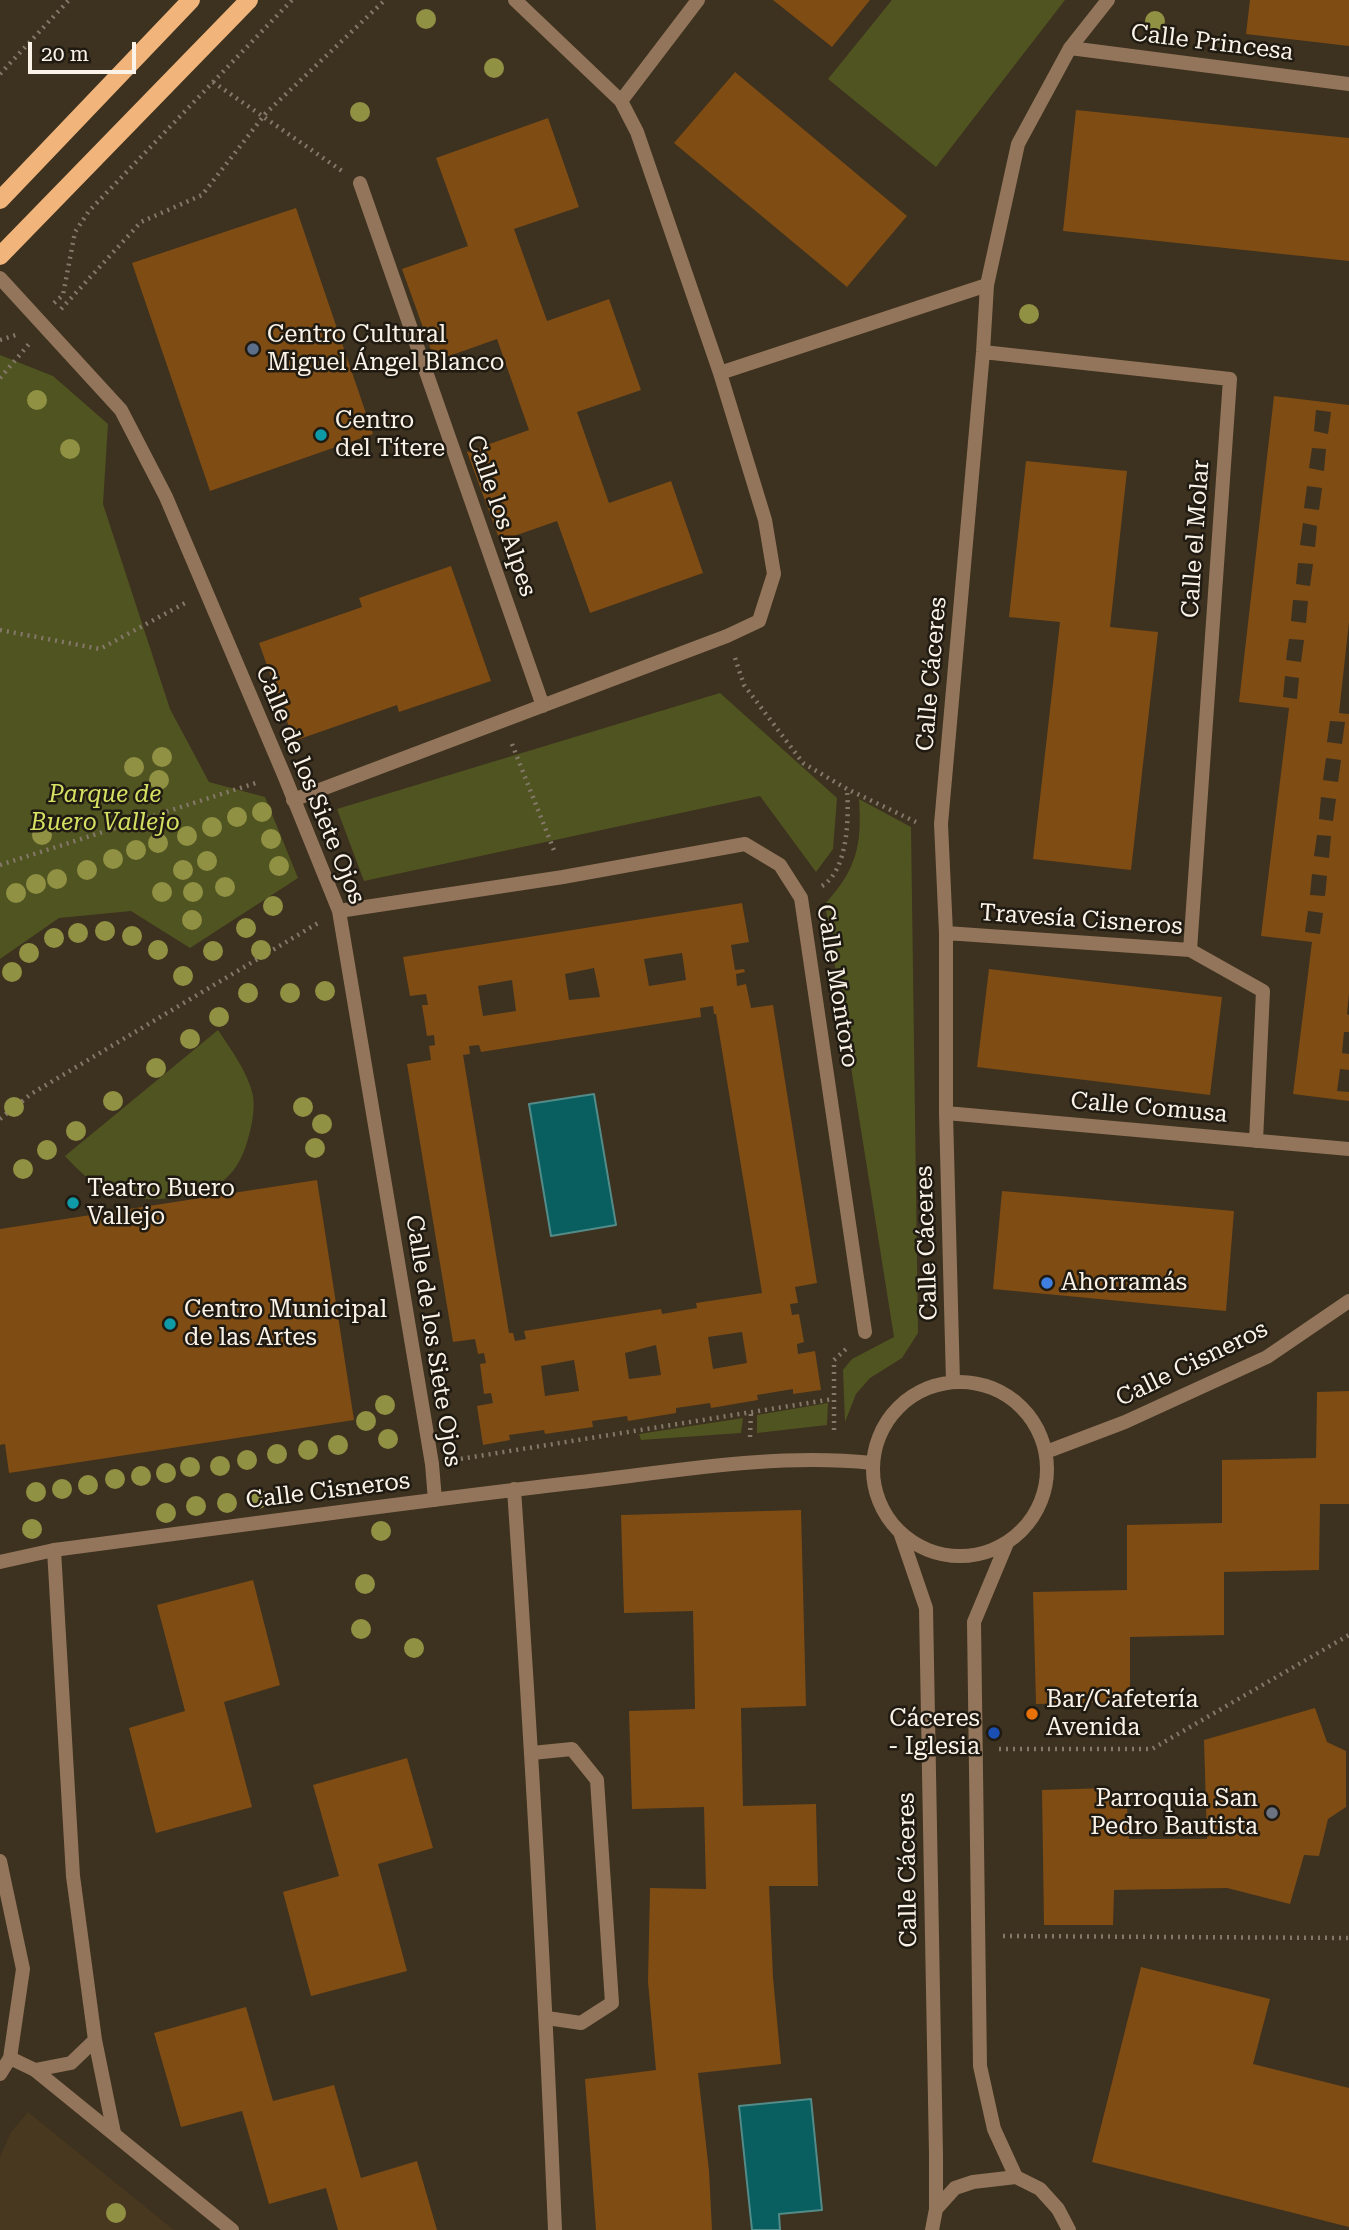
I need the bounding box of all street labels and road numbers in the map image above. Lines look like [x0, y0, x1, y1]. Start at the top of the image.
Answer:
street label: Calle Princesa [1129, 19, 1295, 67]
street label: Calle los Alpes [460, 432, 542, 600]
street label: Calle el Molar [1176, 459, 1216, 619]
street label: Calle Cáceres [911, 596, 953, 752]
street label: Calle de los Siete Ojos [249, 662, 371, 908]
street label: Travesía Cisneros [978, 899, 1184, 941]
street label: Calle Montoro [810, 902, 864, 1070]
street label: Calle Comusa [1069, 1087, 1229, 1129]
street label: Calle Cáceres [910, 1165, 944, 1321]
street label: Calle de los Siete Ojos [399, 1213, 467, 1469]
street label: Calle Cisneros [1111, 1315, 1273, 1413]
street label: Calle Cisneros [244, 1467, 412, 1515]
street label: Calle Cáceres [892, 1792, 924, 1948]

